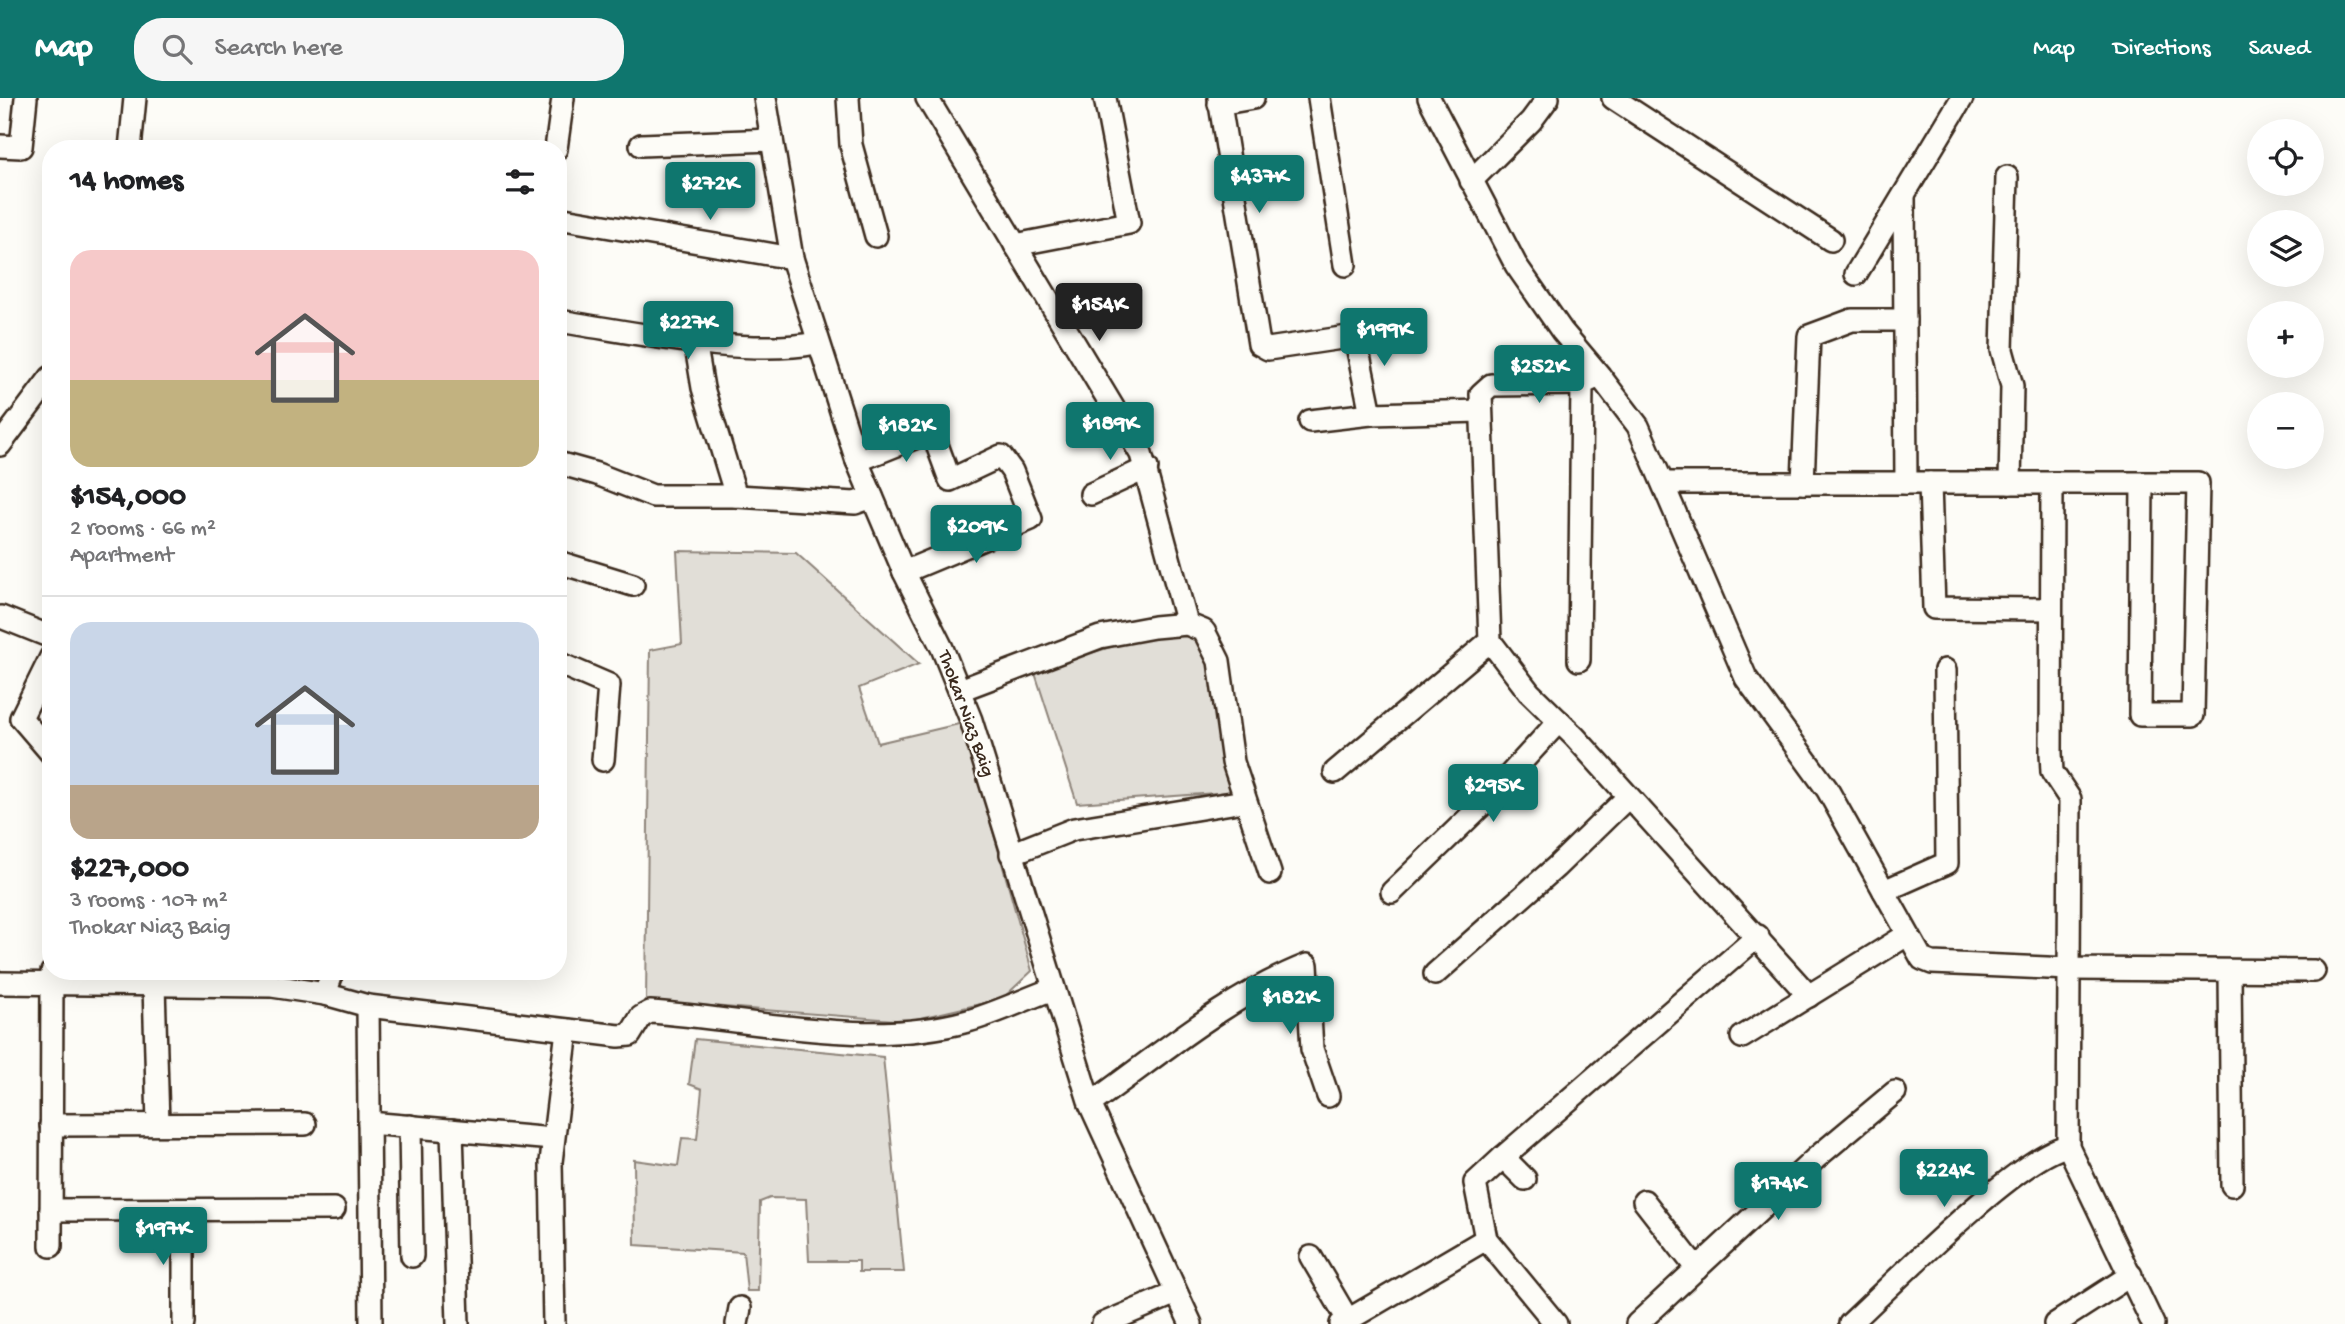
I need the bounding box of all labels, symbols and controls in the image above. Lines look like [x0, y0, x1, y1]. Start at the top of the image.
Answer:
search box [134, 18, 624, 81]
text: Map [35, 30, 92, 68]
icon: search [158, 30, 196, 68]
text: Search here [214, 34, 343, 65]
text: Map [2033, 35, 2075, 64]
text: Directions [2113, 35, 2211, 64]
text: Saved [2249, 35, 2310, 64]
map controls [2247, 119, 2324, 469]
button: locate [2247, 119, 2324, 196]
pin: $437K [1210, 156, 1308, 215]
pin: $272K [661, 162, 759, 222]
icon: filters [501, 163, 539, 201]
text: $437K [1230, 164, 1288, 191]
text: 14 homes [70, 165, 183, 200]
text: $272K [681, 171, 739, 198]
button: layers [2247, 210, 2324, 287]
pin: $154K [1050, 284, 1148, 343]
text: $154K [1071, 292, 1127, 319]
icon: home [242, 295, 368, 421]
button: + [2247, 301, 2324, 378]
pin: $227K [639, 302, 737, 361]
pin: $199K [1335, 308, 1433, 368]
text: $227K [659, 310, 717, 337]
text: $199K [1356, 317, 1412, 344]
pin: $252K [1490, 345, 1588, 405]
text: $252K [1510, 354, 1568, 381]
button: − [2247, 392, 2324, 469]
pin: $189K [1061, 402, 1159, 462]
pin: $182K [857, 404, 955, 464]
text: $189K [1082, 411, 1138, 438]
text: $182K [878, 413, 934, 440]
text: $154,000 [70, 481, 186, 516]
pin: $209K [927, 505, 1025, 565]
text: $209K [947, 514, 1005, 541]
text: 2 rooms · 66 m² [70, 516, 216, 543]
text: Apartment [70, 543, 174, 570]
street label: Thokar Niaz Baig [931, 647, 999, 780]
icon: home [242, 667, 368, 793]
pin: $295K [1444, 764, 1542, 824]
text: $295K [1464, 773, 1522, 800]
text: $227,000 [70, 853, 189, 888]
text: 3 rooms · 107 m² [70, 888, 228, 915]
text: Thokar Niaz Baig [70, 915, 231, 942]
pin: $182K [1241, 976, 1339, 1036]
text: $182K [1262, 985, 1318, 1012]
pin: $224K [1895, 1150, 1993, 1209]
text: $224K [1916, 1158, 1972, 1185]
pin: $174K [1729, 1162, 1827, 1222]
text: $174K [1750, 1171, 1806, 1198]
pin: $197K [114, 1208, 212, 1267]
text: $197K [135, 1216, 191, 1243]

